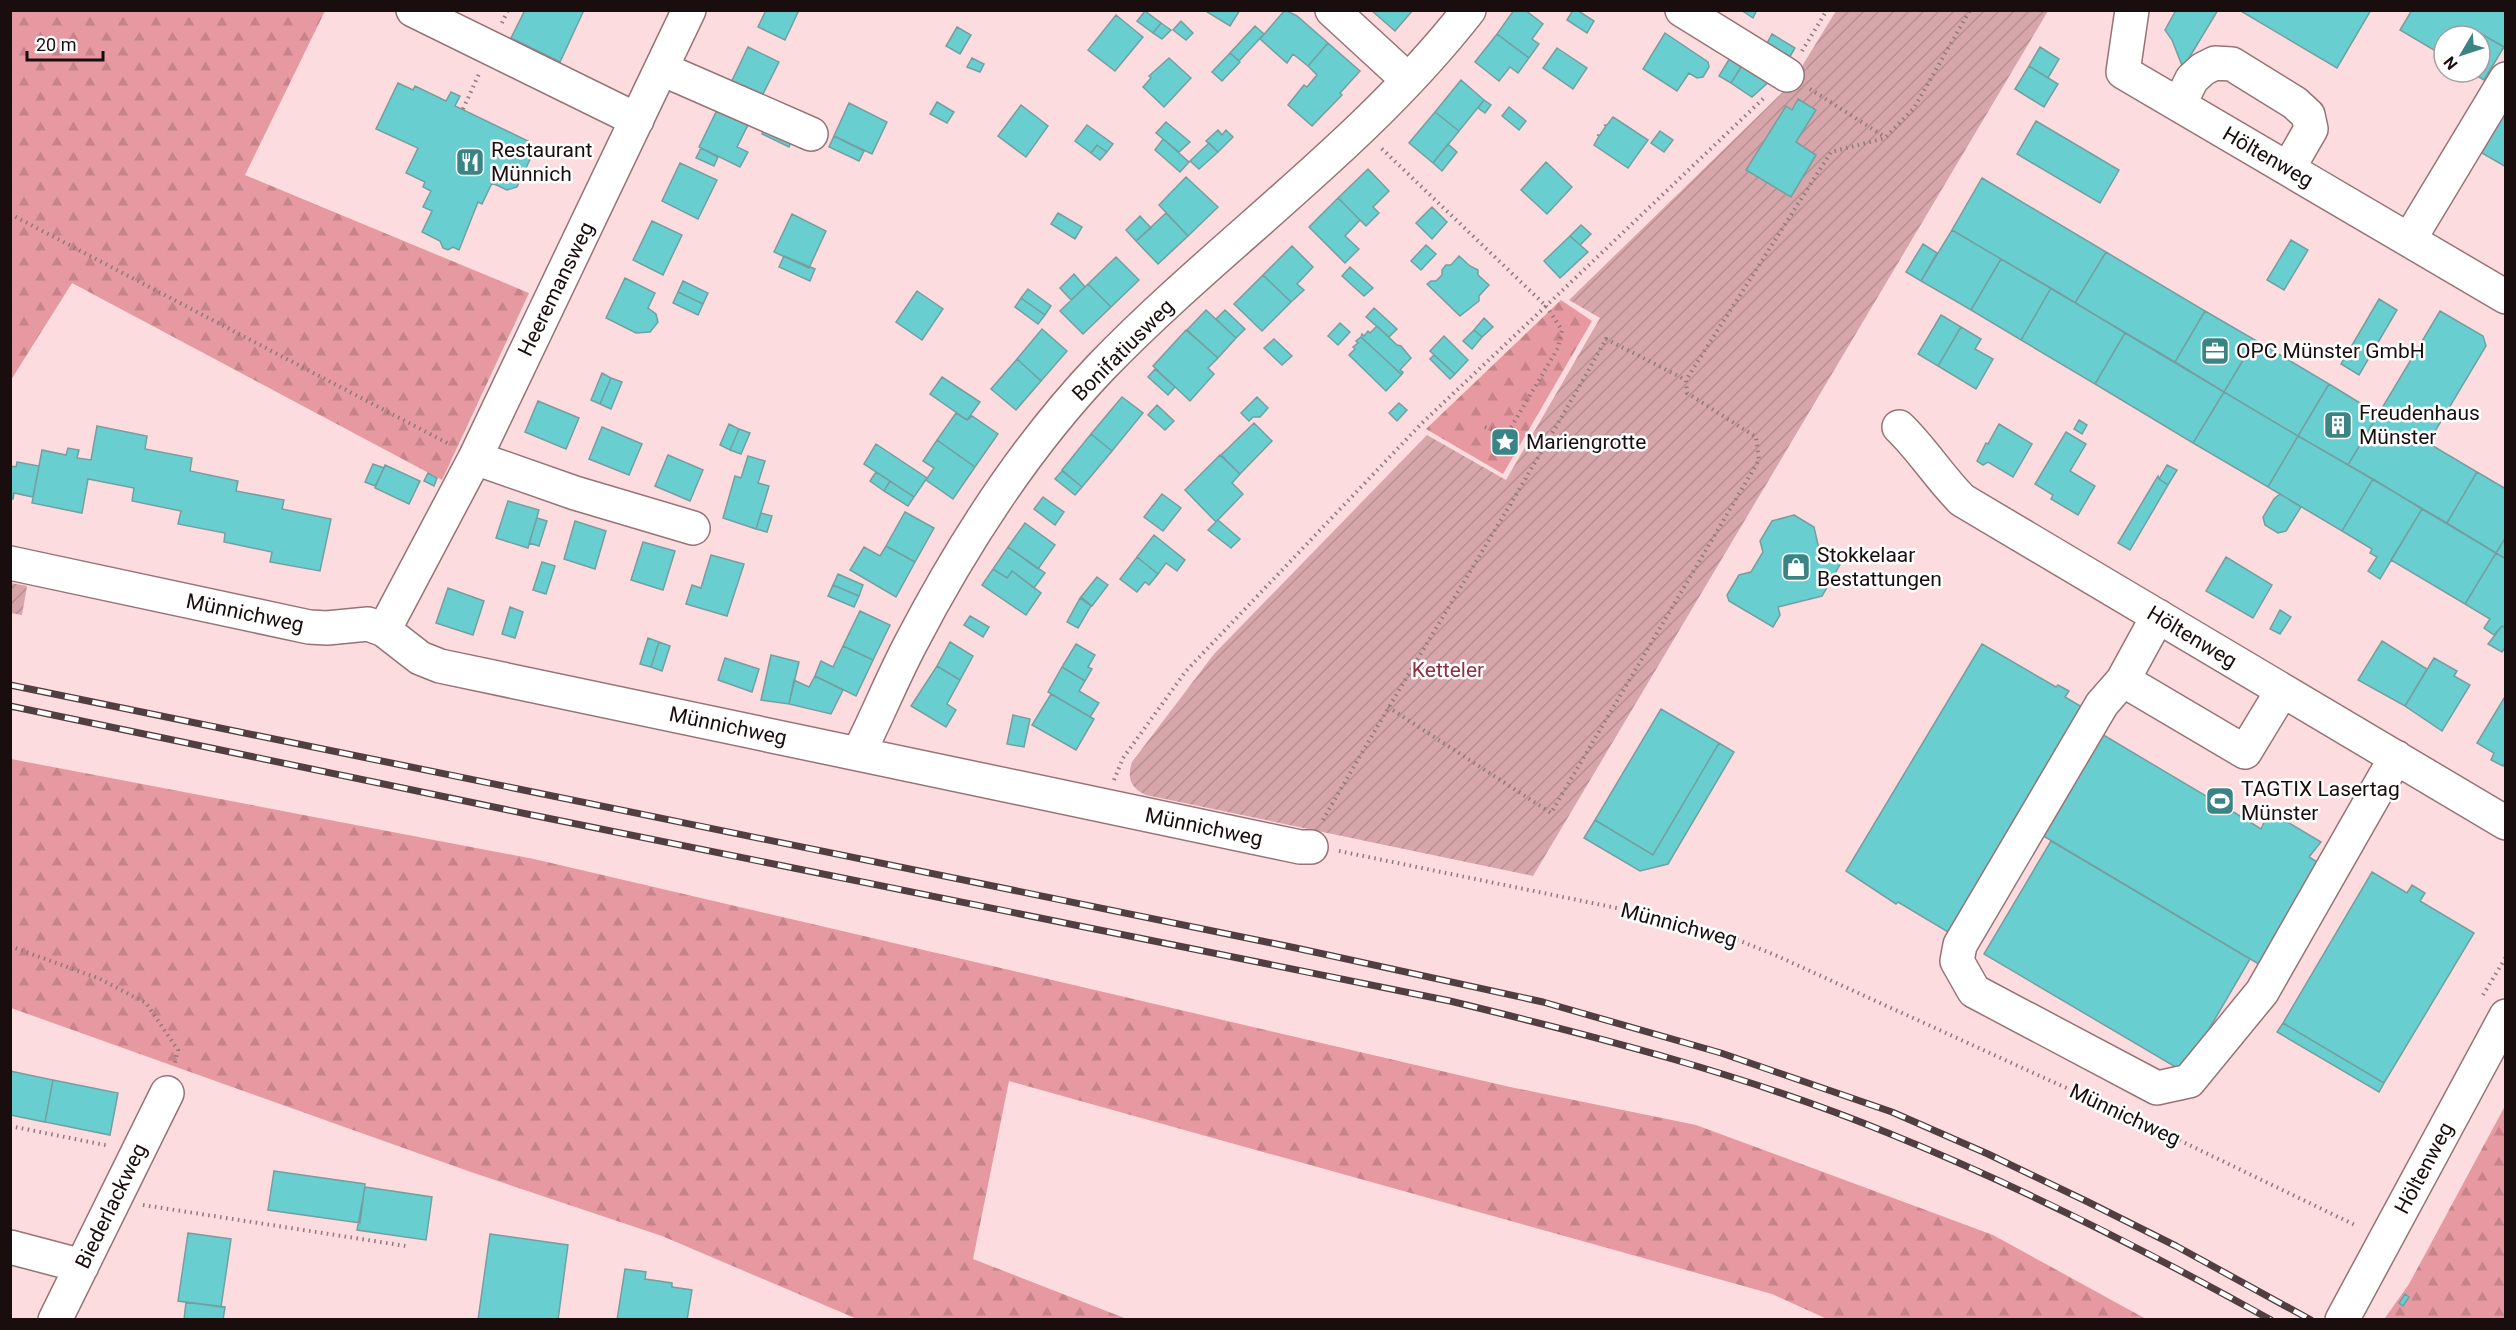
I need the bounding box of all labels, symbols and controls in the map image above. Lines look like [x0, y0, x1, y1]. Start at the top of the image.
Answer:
scale bar [27, 24, 104, 62]
north arrow [2432, 24, 2492, 84]
text: 20 m [36, 34, 76, 55]
text: N [2440, 53, 2462, 73]
street label: Höltenweg [2219, 122, 2317, 192]
place label: Restaurant Münnich [491, 138, 593, 186]
restaurant icon: Restaurant Münnich [454, 146, 486, 178]
street label: Heeremansweg [513, 218, 599, 360]
street label: Bonifatiusweg [1067, 294, 1179, 406]
office icon: OPC Münster GmbH [2199, 335, 2231, 367]
place label: OPC Münster GmbH [2236, 339, 2425, 363]
place label: Freudenhaus Münster [2359, 401, 2480, 449]
building icon: Freudenhaus Münster [2322, 409, 2354, 441]
place icon: Mariengrotte [1489, 426, 1521, 458]
place label: Mariengrotte [1526, 430, 1646, 454]
place label: Stokkelaar Bestattungen [1817, 543, 1942, 591]
shop icon: Stokkelaar Bestattungen [1780, 551, 1812, 583]
street label: Münnichweg [184, 589, 306, 637]
street label: Höltenweg [2143, 601, 2241, 673]
park label: Ketteler [1412, 658, 1484, 682]
street label: Münnichweg [667, 702, 789, 750]
place label: TAGTIX Lasertag Münster [2241, 777, 2400, 825]
sports icon: TAGTIX Lasertag Münster [2204, 785, 2236, 817]
street label: Münnichweg [1143, 803, 1265, 851]
street label: Münnichweg [1618, 898, 1740, 952]
street label: Münnichweg [2066, 1079, 2184, 1151]
street label: Höltenweg [2390, 1118, 2458, 1218]
street label: Biederlackweg [70, 1139, 152, 1273]

